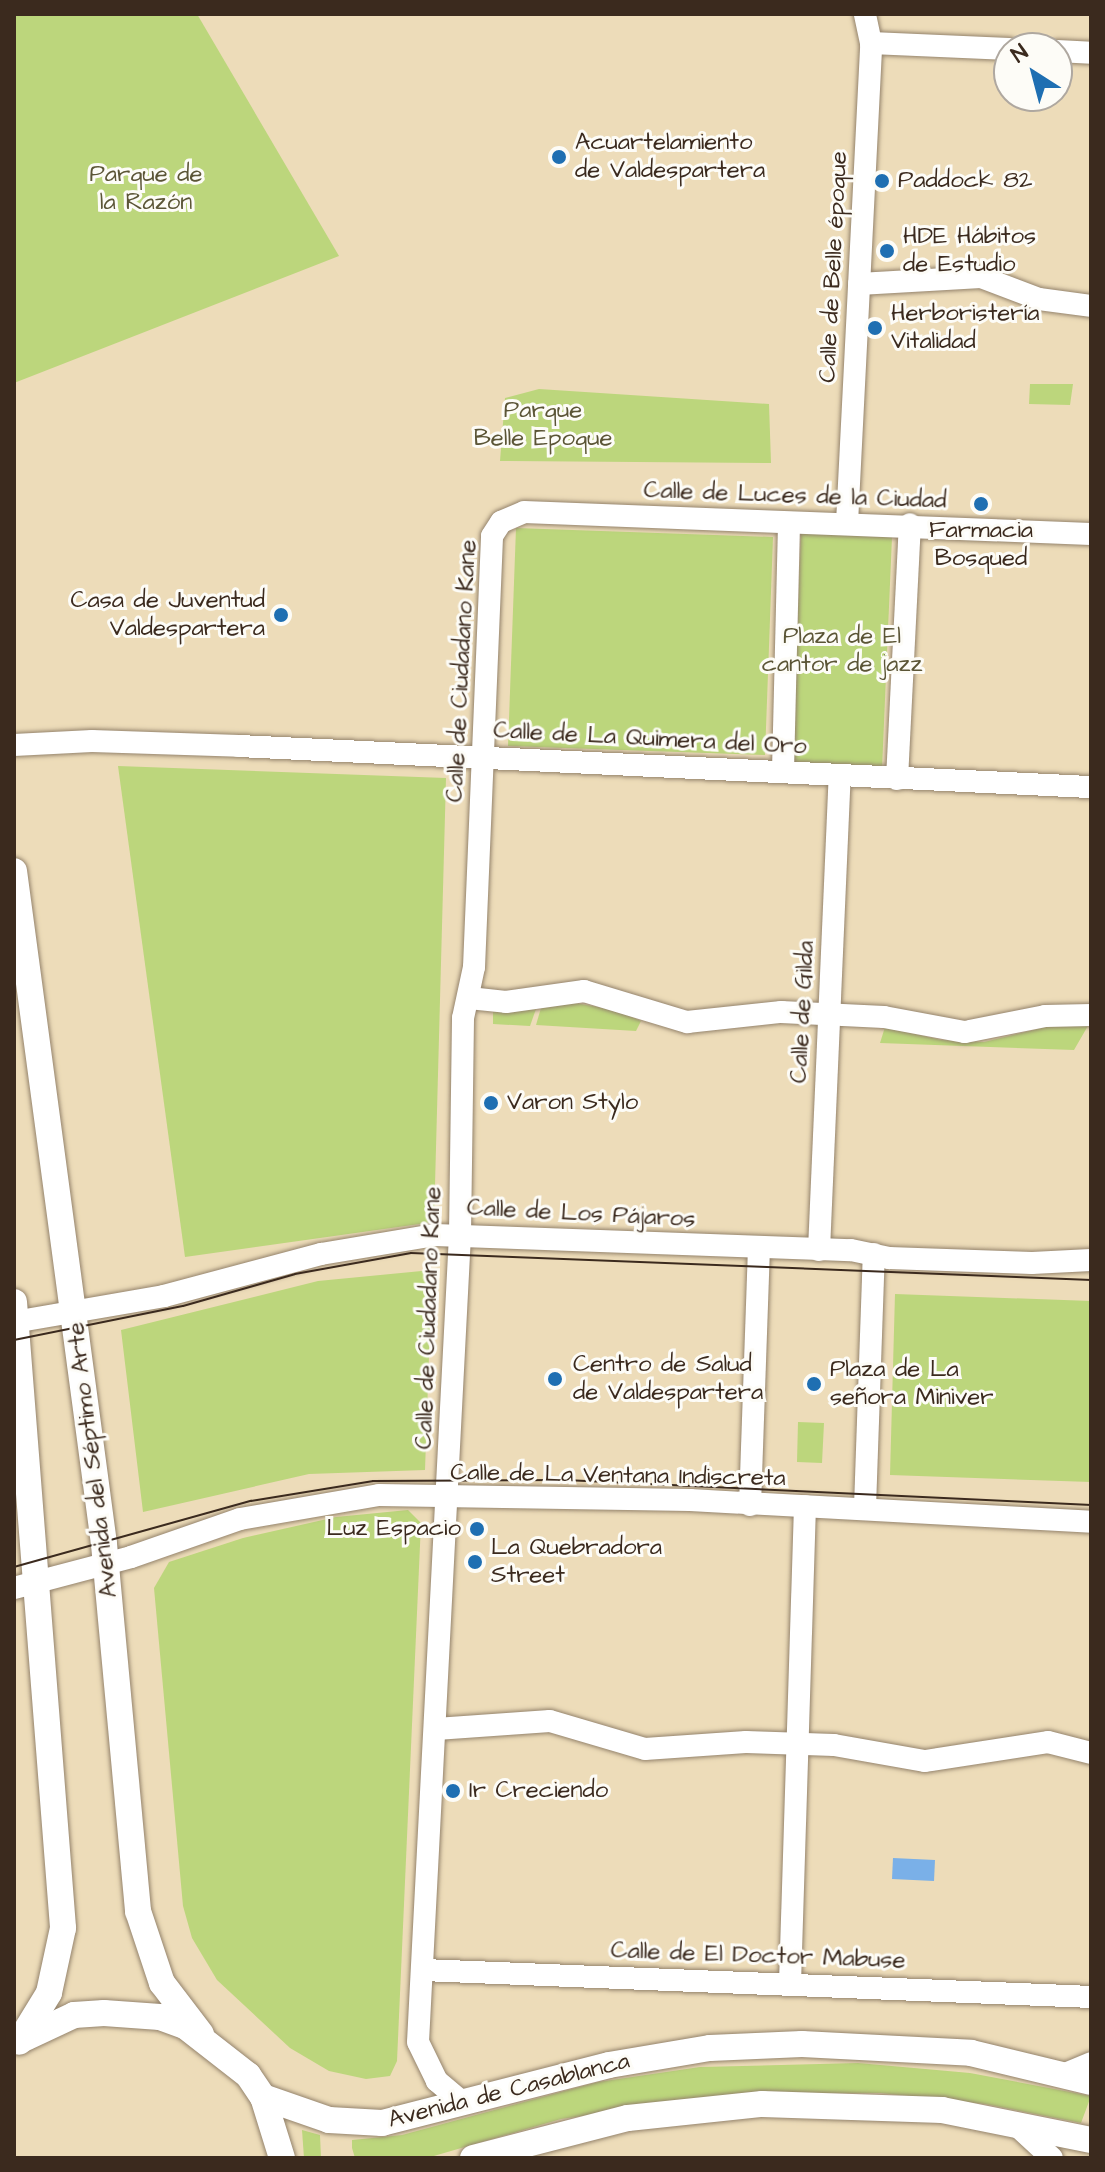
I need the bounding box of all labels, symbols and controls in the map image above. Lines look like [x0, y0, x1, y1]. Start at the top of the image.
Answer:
north arrow [993, 32, 1073, 112]
text: N [1005, 37, 1034, 70]
place label: Acuartelamiento de Valdespartera [575, 129, 765, 185]
marker: Acuartelamiento de Valdespartera [550, 148, 568, 166]
street label: Calle de Belle époque [814, 151, 854, 383]
park label: Parque de la Razón [89, 161, 203, 217]
place label: Paddock 82 [898, 167, 1032, 195]
marker: Paddock 82 [873, 172, 891, 190]
place label: HDE Hábitos de Estudio [903, 223, 1036, 279]
marker: HDE Hábitos de Estudio [878, 242, 896, 260]
place label: Herboristería Vitalidad [891, 300, 1039, 356]
marker: Herboristería Vitalidad [866, 319, 884, 337]
park label: Parque Belle Epoque [474, 397, 612, 453]
street label: Calle de Luces de la Ciudad [643, 476, 947, 516]
marker: Farmacia Bosqued [972, 495, 990, 513]
place label: Farmacia Bosqued [929, 517, 1033, 573]
street label: Calle de Ciudadano Kane [441, 539, 483, 803]
place label: Casa de Juventud Valdespartera [71, 587, 265, 643]
marker: Casa de Juventud Valdespartera [272, 606, 290, 624]
park label: Plaza de El cantor de jazz [762, 623, 922, 679]
street label: Calle de La Quimera del Oro [493, 716, 807, 762]
street label: Calle de Gilda [785, 940, 821, 1084]
place label: Varon Stylo [507, 1089, 638, 1117]
marker: Varon Stylo [482, 1094, 500, 1112]
street label: Calle de Ciudadano Kane [410, 1186, 448, 1450]
street label: Calle de Los Pájaros [466, 1194, 696, 1234]
street label: Avenida del Séptimo Arte [62, 1321, 124, 1599]
place label: Centro de Salud de Valdespartera [573, 1351, 763, 1407]
place label: Plaza de La señora Miniver [830, 1356, 993, 1412]
marker: Centro de Salud de Valdespartera [544, 1368, 566, 1390]
marker: Plaza de La señora Miniver [805, 1375, 823, 1393]
street label: Calle de La Ventana Indiscreta [450, 1459, 786, 1493]
place label: Luz Espacio [327, 1515, 461, 1543]
marker: Luz Espacio [468, 1520, 486, 1538]
place label: La Quebradora Street [491, 1534, 662, 1590]
marker: La Quebradora Street [466, 1553, 484, 1571]
place label: Ir Creciendo [469, 1777, 608, 1805]
marker: Ir Creciendo [444, 1782, 462, 1800]
street label: Calle de El Doctor Mabuse [610, 1936, 906, 1976]
street label: Avenida de Casablanca [385, 2047, 633, 2135]

